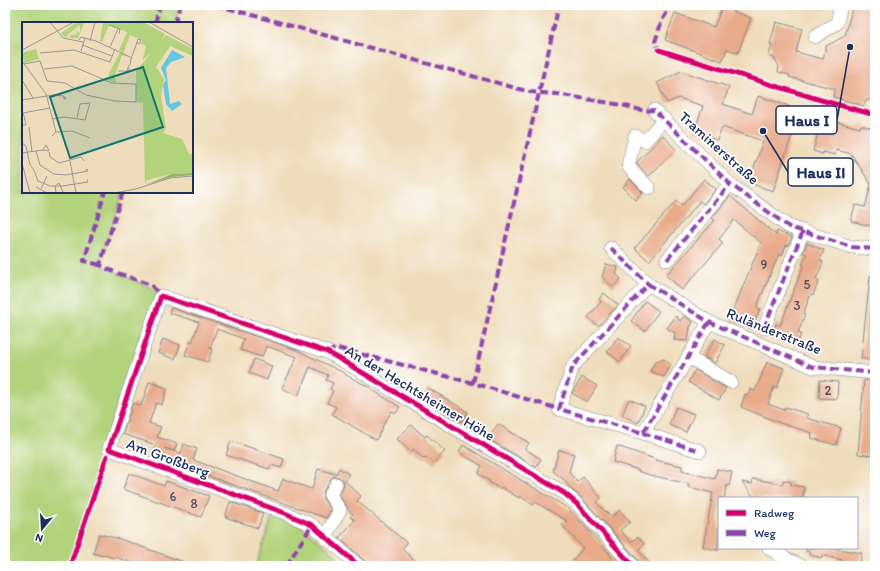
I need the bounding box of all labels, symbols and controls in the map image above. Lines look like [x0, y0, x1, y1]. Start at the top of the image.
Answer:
inset map [22, 22, 193, 193]
callout: Haus I [776, 106, 837, 134]
street label: Traminerstraße [675, 107, 763, 189]
text: Haus I [785, 111, 829, 130]
callout: Haus II [788, 158, 853, 186]
text: Haus II [797, 163, 846, 182]
house number: 9 [761, 257, 768, 272]
house number: 5 [804, 277, 811, 292]
house number: 3 [793, 298, 801, 313]
street label: Ruländerstraße [724, 304, 824, 358]
street label: An der Hechtsheimer Höhe [342, 341, 498, 445]
house number: 2 [825, 383, 832, 398]
street label: Am Großberg [124, 435, 212, 481]
house number: 6 [170, 489, 177, 504]
house number: 8 [190, 496, 198, 511]
legend [718, 497, 858, 549]
text: Radweg [754, 506, 795, 520]
north arrow [22, 509, 62, 549]
text: Weg [754, 526, 777, 540]
text: N [34, 531, 45, 545]

